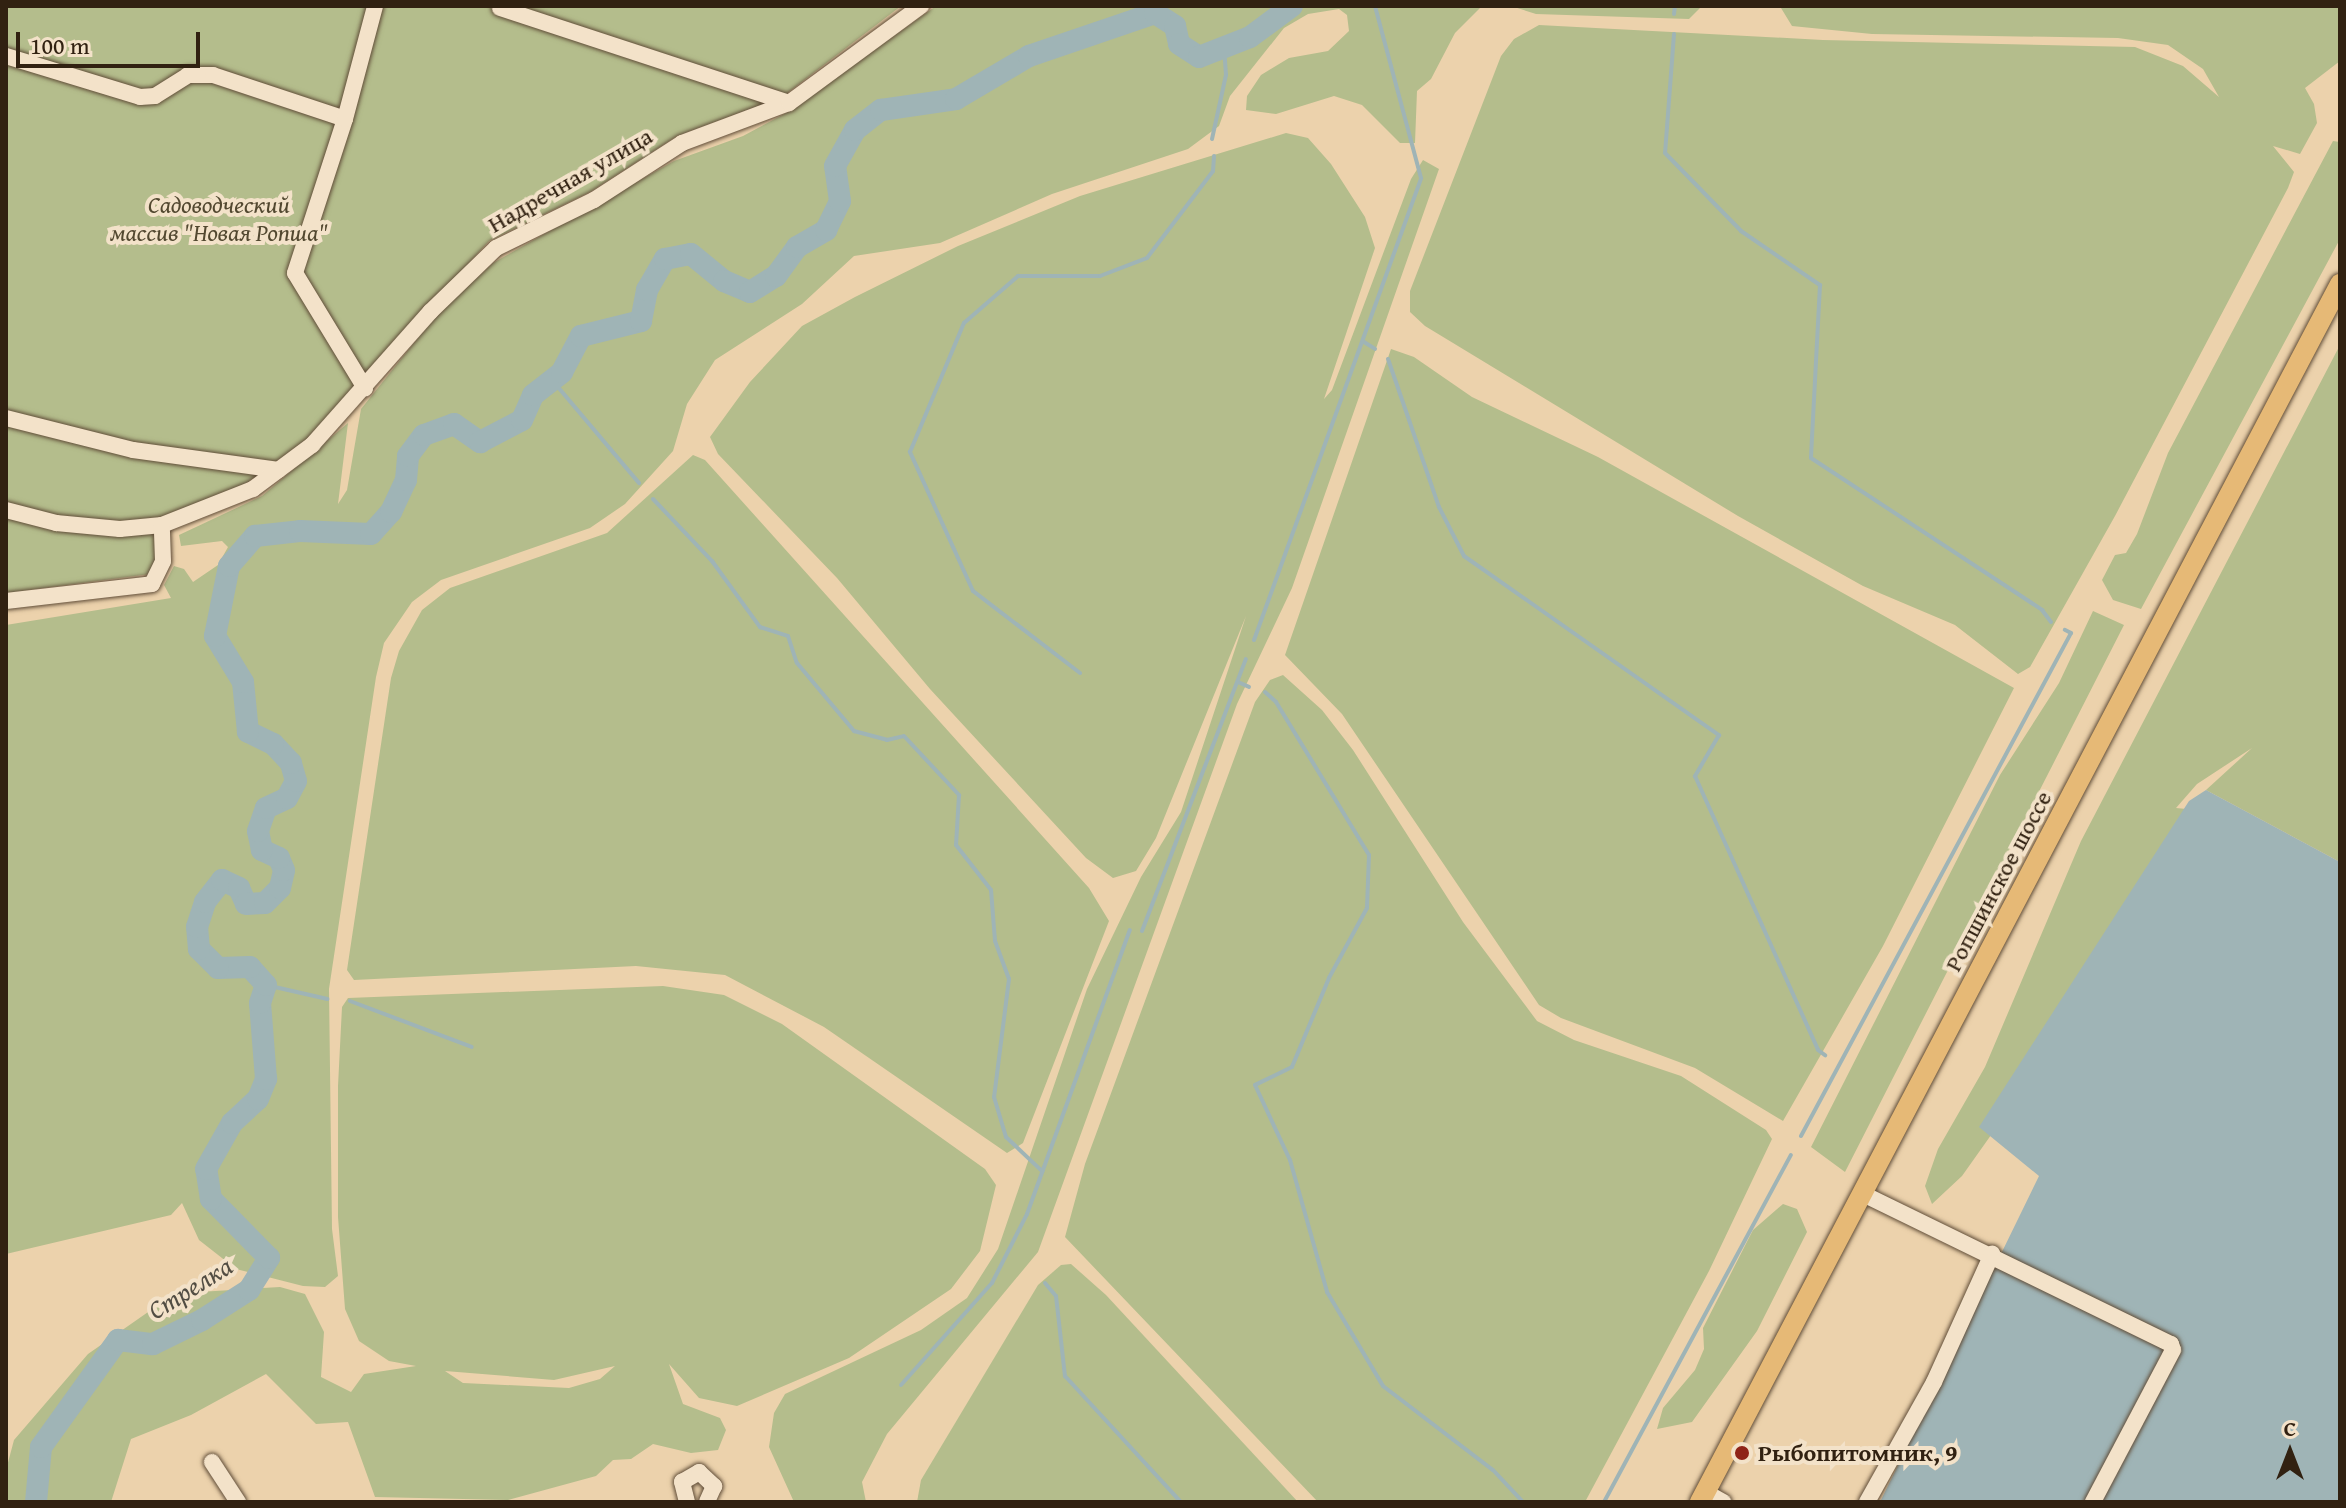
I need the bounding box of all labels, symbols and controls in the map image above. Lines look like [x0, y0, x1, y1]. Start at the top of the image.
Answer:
scale bar [20, 16, 204, 66]
text: 100 m [30, 28, 90, 63]
street label: Надречная улица [483, 121, 657, 239]
park label: Садоводческий массив "Новая Ропша" [110, 191, 328, 247]
street label: Ропшинское шоссе [1938, 786, 2058, 976]
water label: Стрелка [142, 1250, 238, 1326]
north arrow [2250, 1412, 2330, 1492]
text: С [2284, 1412, 2296, 1444]
place label: Рыбопитомник, 9 [1758, 1439, 1957, 1467]
marker: Рыбопитомник, 9 [1733, 1444, 1751, 1462]

